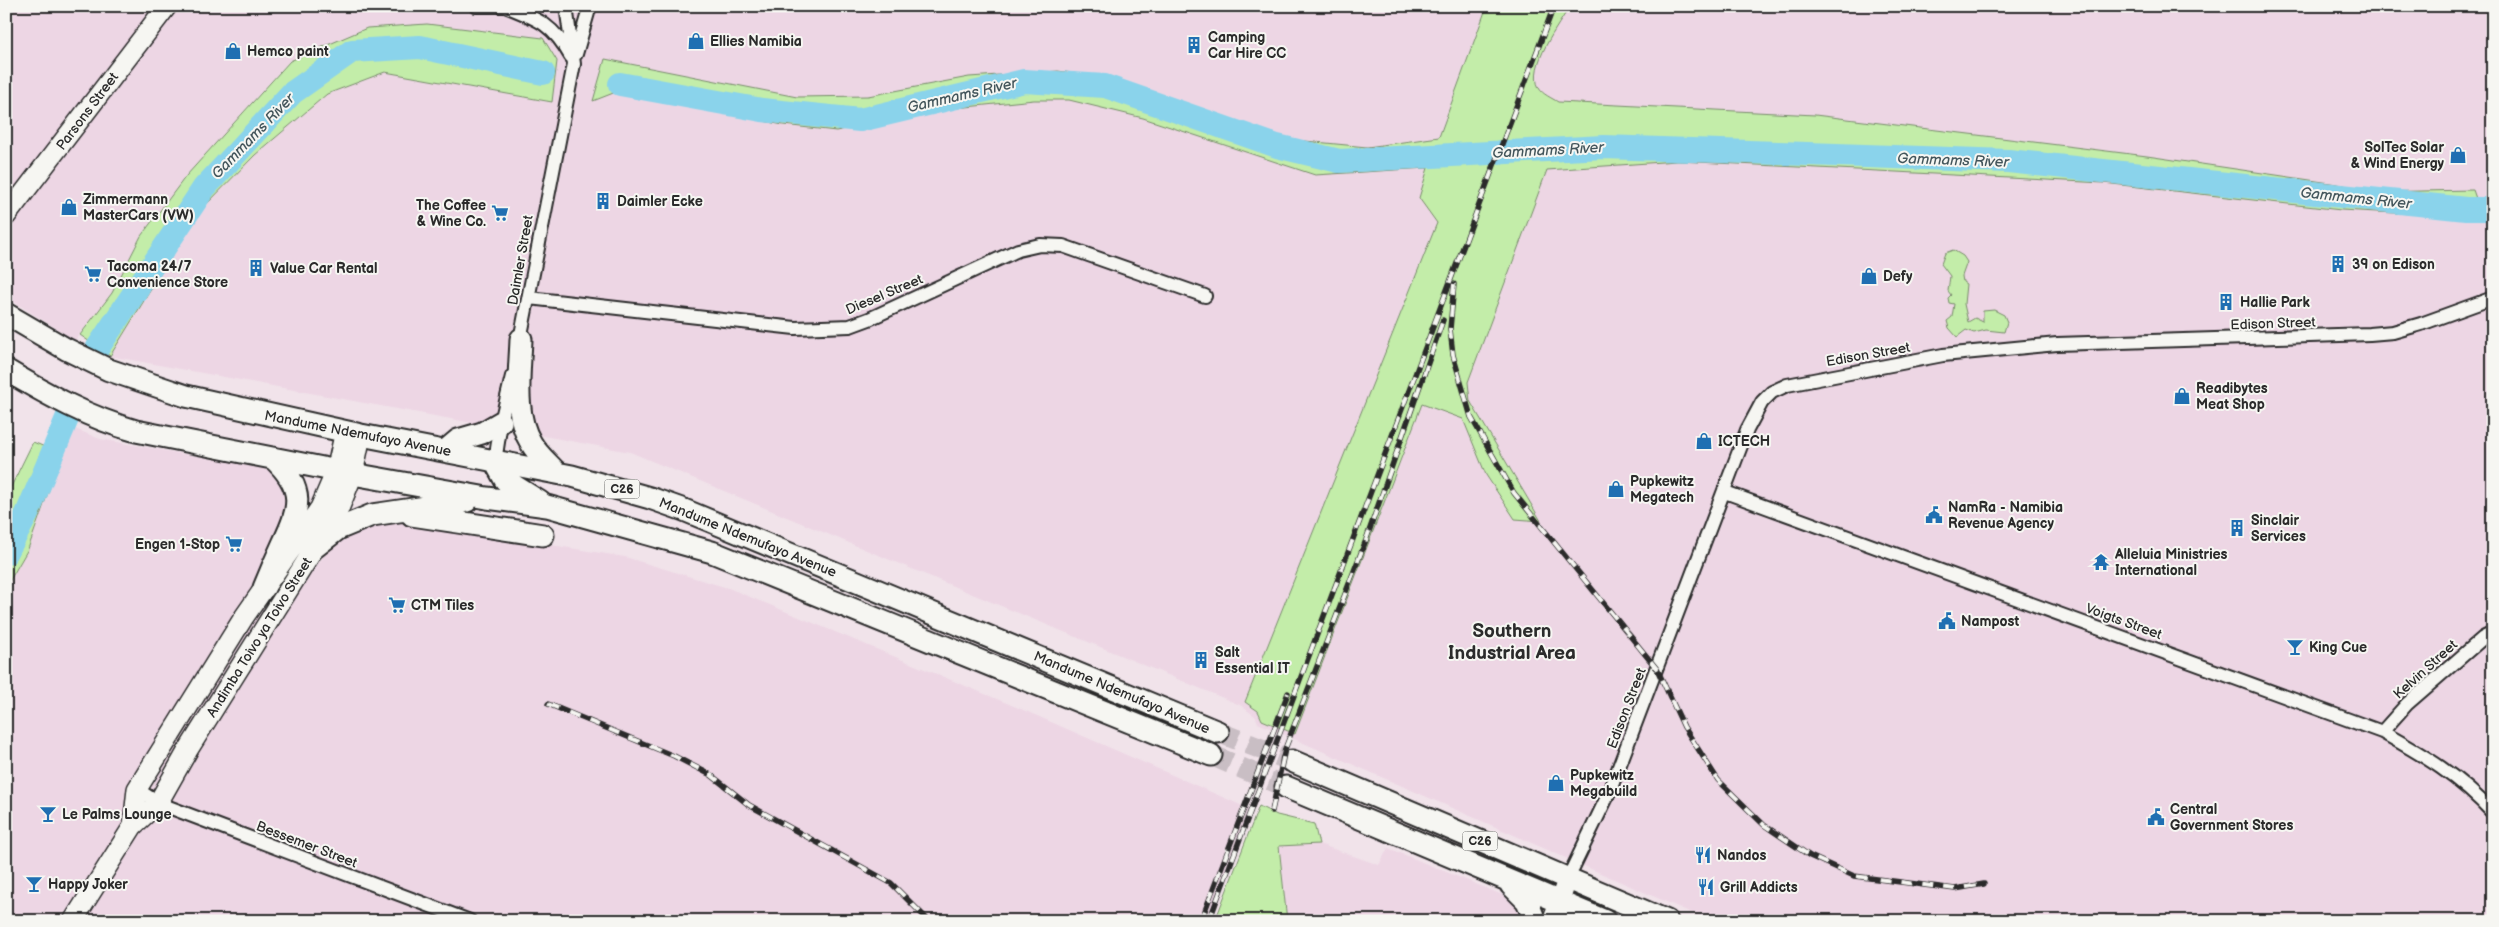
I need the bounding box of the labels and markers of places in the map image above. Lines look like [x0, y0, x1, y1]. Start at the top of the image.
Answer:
place label: Camping Car Hire CC [1208, 29, 1286, 62]
shop icon: Ellies Namibia [686, 31, 706, 51]
place label: Ellies Namibia [710, 33, 802, 50]
building icon: Camping Car Hire CC [1184, 35, 1204, 55]
shop icon: Hemco paint [223, 41, 243, 61]
place label: Hemco paint [247, 43, 329, 60]
place label: SolTec Solar & Wind Energy [2351, 139, 2445, 172]
shop icon: SolTec Solar & Wind Energy [2448, 145, 2468, 165]
place label: Zimmermann MasterCars (VW) [83, 191, 194, 224]
building icon: Daimler Ecke [593, 191, 613, 211]
place label: Daimler Ecke [617, 193, 703, 210]
shop icon: Zimmermann MasterCars (VW) [59, 197, 79, 217]
place label: The Coffee & Wine Co. [416, 197, 486, 230]
supermarket icon: The Coffee & Wine Co. [490, 203, 510, 223]
building icon: 39 on Edison [2328, 254, 2348, 274]
place label: 39 on Edison [2352, 256, 2435, 273]
place label: Tacoma 24/7 Convenience Store [107, 258, 228, 291]
building icon: Value Car Rental [246, 258, 266, 278]
place label: Value Car Rental [270, 260, 378, 277]
supermarket icon: Tacoma 24/7 Convenience Store [83, 264, 103, 284]
shop icon: Defy [1859, 266, 1879, 286]
place label: Defy [1883, 268, 1913, 285]
building icon: Hallie Park [2216, 292, 2236, 312]
place label: Hallie Park [2240, 294, 2310, 311]
place label: Readibytes Meat Shop [2196, 380, 2268, 413]
shop icon: Readibytes Meat Shop [2172, 386, 2192, 406]
shop icon: ICTECH [1694, 431, 1714, 451]
place label: ICTECH [1718, 433, 1770, 450]
place label: Pupkewitz Megatech [1630, 473, 1694, 506]
shop icon: Pupkewitz Megatech [1606, 479, 1626, 499]
place label: NamRa - Namibia Revenue Agency [1948, 499, 2063, 532]
public building icon: NamRa - Namibia Revenue Agency [1924, 505, 1944, 525]
place label: Sinclair Services [2251, 512, 2306, 545]
building icon: Sinclair Services [2227, 518, 2247, 538]
supermarket icon: Engen 1-Stop [224, 534, 244, 554]
place label: Engen 1-Stop [135, 536, 220, 553]
place label: Alleluia Ministries International [2114, 546, 2228, 579]
temple icon: Alleluia Ministries International [2091, 552, 2111, 572]
supermarket icon: CTM Tiles [387, 595, 407, 615]
place label: CTM Tiles [411, 597, 474, 614]
public building icon: Nampost [1937, 611, 1957, 631]
place label: Nampost [1961, 613, 2019, 630]
bar icon: King Cue [2285, 637, 2305, 657]
place label: King Cue [2309, 639, 2367, 656]
place label: Salt Essential IT [1215, 644, 1290, 677]
building icon: Salt Essential IT [1191, 650, 1211, 670]
place label: Pupkewitz Megabuild [1570, 767, 1637, 800]
shop icon: Pupkewitz Megabuild [1546, 773, 1566, 793]
place label: Central Government Stores [2170, 801, 2293, 834]
bar icon: Le Palms Lounge [38, 804, 58, 824]
place label: Le Palms Lounge [62, 806, 171, 823]
public building icon: Central Government Stores [2146, 807, 2166, 827]
restaurant icon: Nandos [1693, 845, 1713, 865]
place label: Nandos [1717, 847, 1767, 864]
bar icon: Happy Joker [24, 874, 44, 894]
place label: Happy Joker [48, 876, 128, 893]
restaurant icon: Grill Addicts [1696, 877, 1716, 897]
place label: Grill Addicts [1720, 879, 1798, 896]

